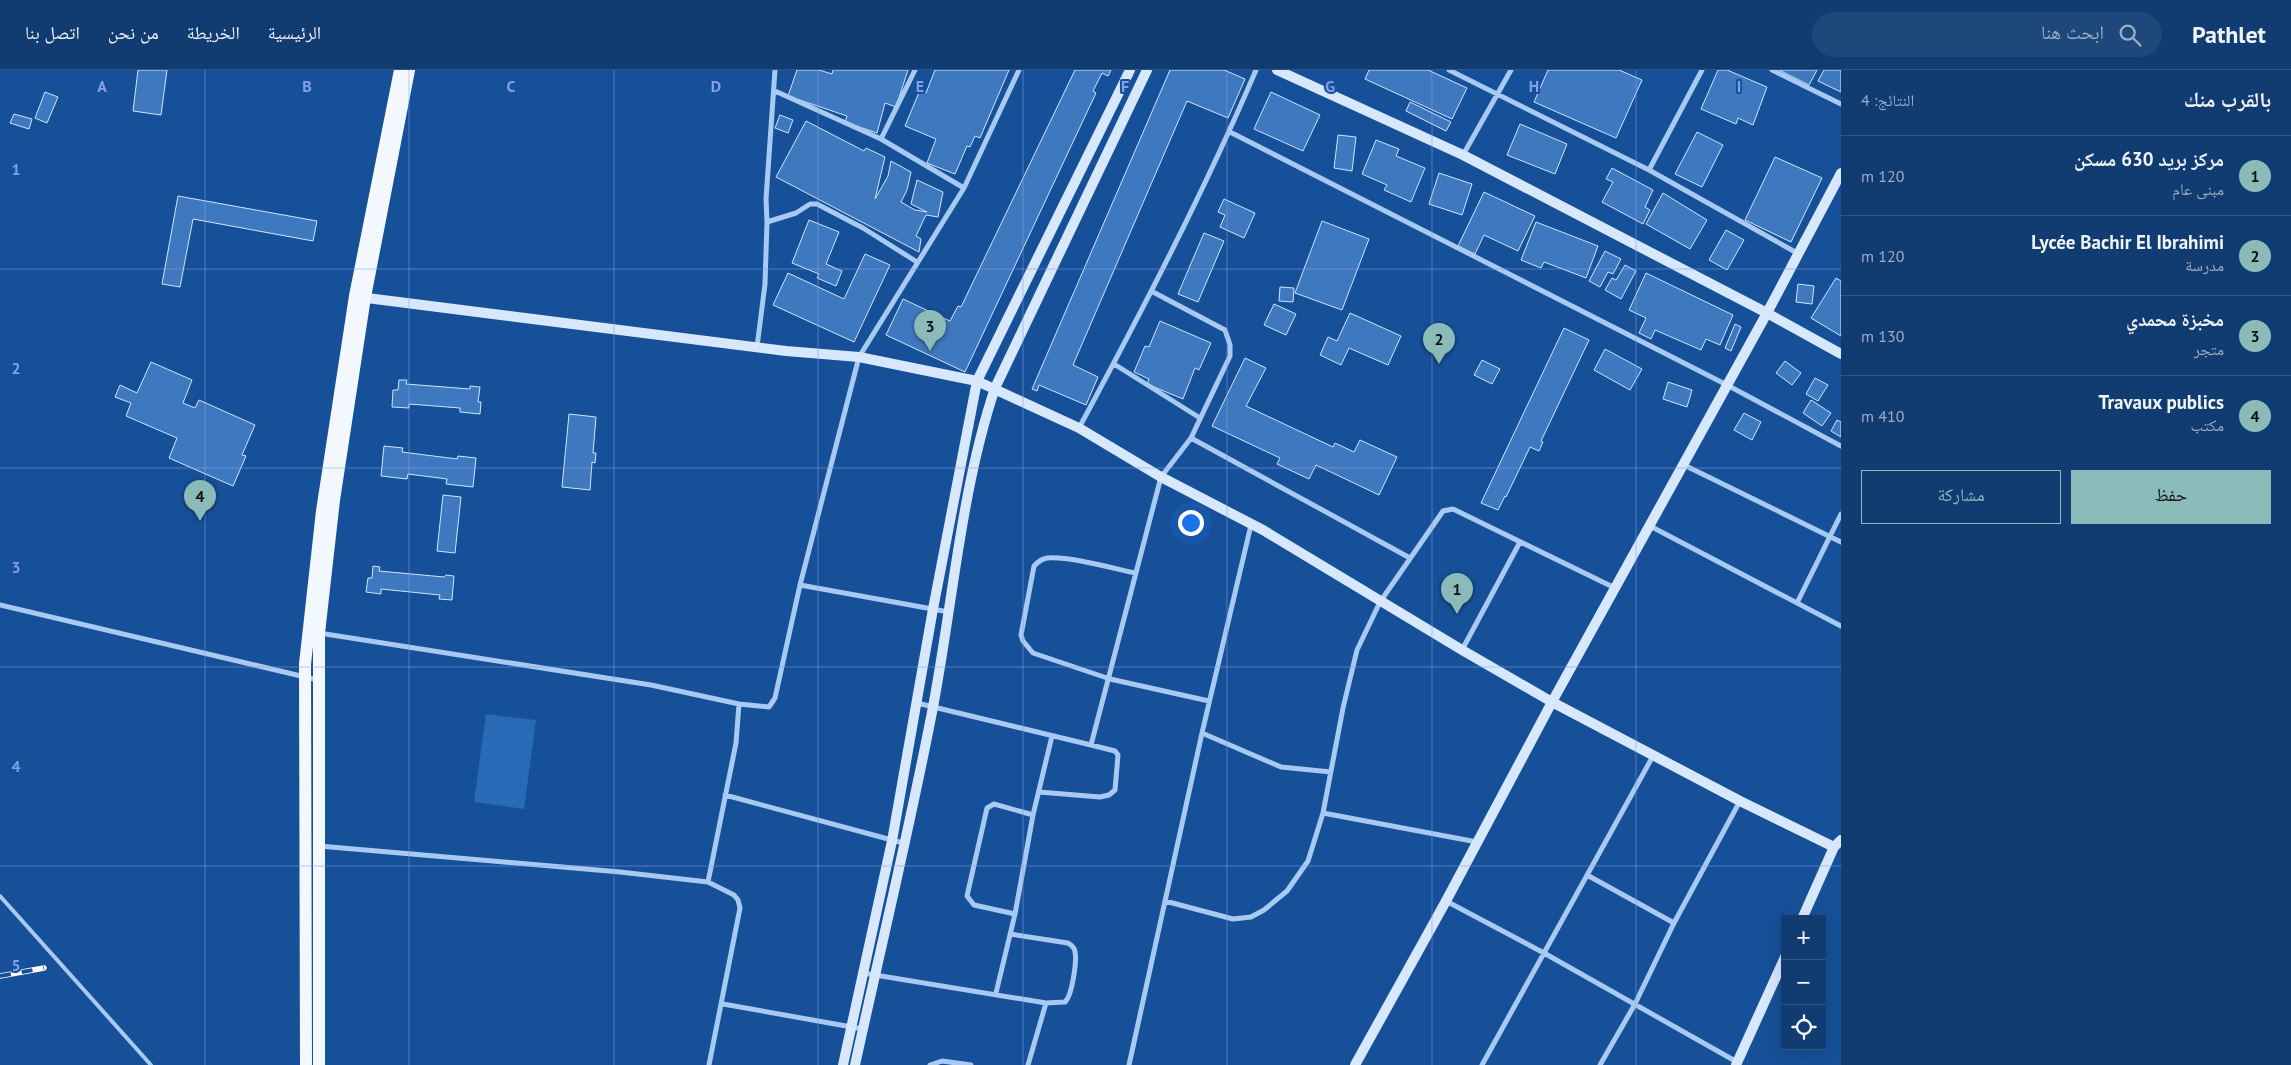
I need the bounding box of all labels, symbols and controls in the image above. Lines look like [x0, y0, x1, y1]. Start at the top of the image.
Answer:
search box [1812, 12, 2162, 57]
text: Pathlet [2192, 19, 2266, 50]
text: ابحث هنا [2041, 20, 2104, 44]
text: اتصل بنا [25, 21, 80, 44]
text: من نحن [108, 21, 159, 44]
text: الخريطة [187, 21, 240, 44]
text: الرئيسية [268, 21, 321, 44]
icon: search [2116, 21, 2144, 49]
text: A [97, 76, 107, 96]
text: B [302, 76, 312, 96]
text: C [507, 76, 516, 96]
text: D [711, 76, 721, 96]
text: E [916, 76, 924, 96]
text: F [1121, 76, 1129, 96]
text: G [1325, 76, 1335, 96]
text: H [1529, 76, 1539, 96]
text: I [1737, 76, 1741, 96]
text: بالقرب منك [2184, 86, 2271, 113]
text: النتائج: 4 [1861, 90, 1914, 110]
text: مركز بريد 630 مسكن [2074, 147, 2224, 171]
text: 1 [11, 159, 21, 179]
text: 120 m [1861, 166, 1904, 186]
text: 1 [2250, 166, 2260, 186]
text: مبنى عام [2172, 179, 2224, 199]
text: Lycée Bachir El Ibrahimi [2031, 230, 2224, 254]
text: 120 m [1861, 246, 1904, 266]
text: 2 [2250, 246, 2260, 266]
text: مدرسة [2185, 255, 2224, 275]
text: مخبزة محمدي [2126, 307, 2224, 331]
pin: 3 [914, 310, 946, 351]
pin: 2 [1423, 323, 1455, 364]
text: 130 m [1861, 326, 1904, 346]
text: 3 [2250, 326, 2260, 346]
text: متجر [2194, 339, 2224, 359]
text: 2 [11, 358, 21, 378]
text: Travaux publics [2099, 390, 2224, 414]
text: 410 m [1861, 406, 1904, 426]
text: 4 [2250, 406, 2260, 426]
text: مكتب [2191, 415, 2224, 435]
button: مشاركة [1861, 470, 2061, 524]
button: حفظ [2071, 470, 2271, 524]
pin: 4 [184, 480, 216, 521]
your location [1178, 510, 1204, 536]
text: 3 [11, 557, 21, 577]
pin: 1 [1441, 573, 1473, 614]
text: 4 [11, 756, 21, 776]
map controls [1781, 915, 1826, 1050]
button: + [1781, 915, 1826, 960]
text: 5 [11, 955, 21, 975]
button: − [1781, 960, 1826, 1005]
button: locate [1781, 1005, 1826, 1050]

